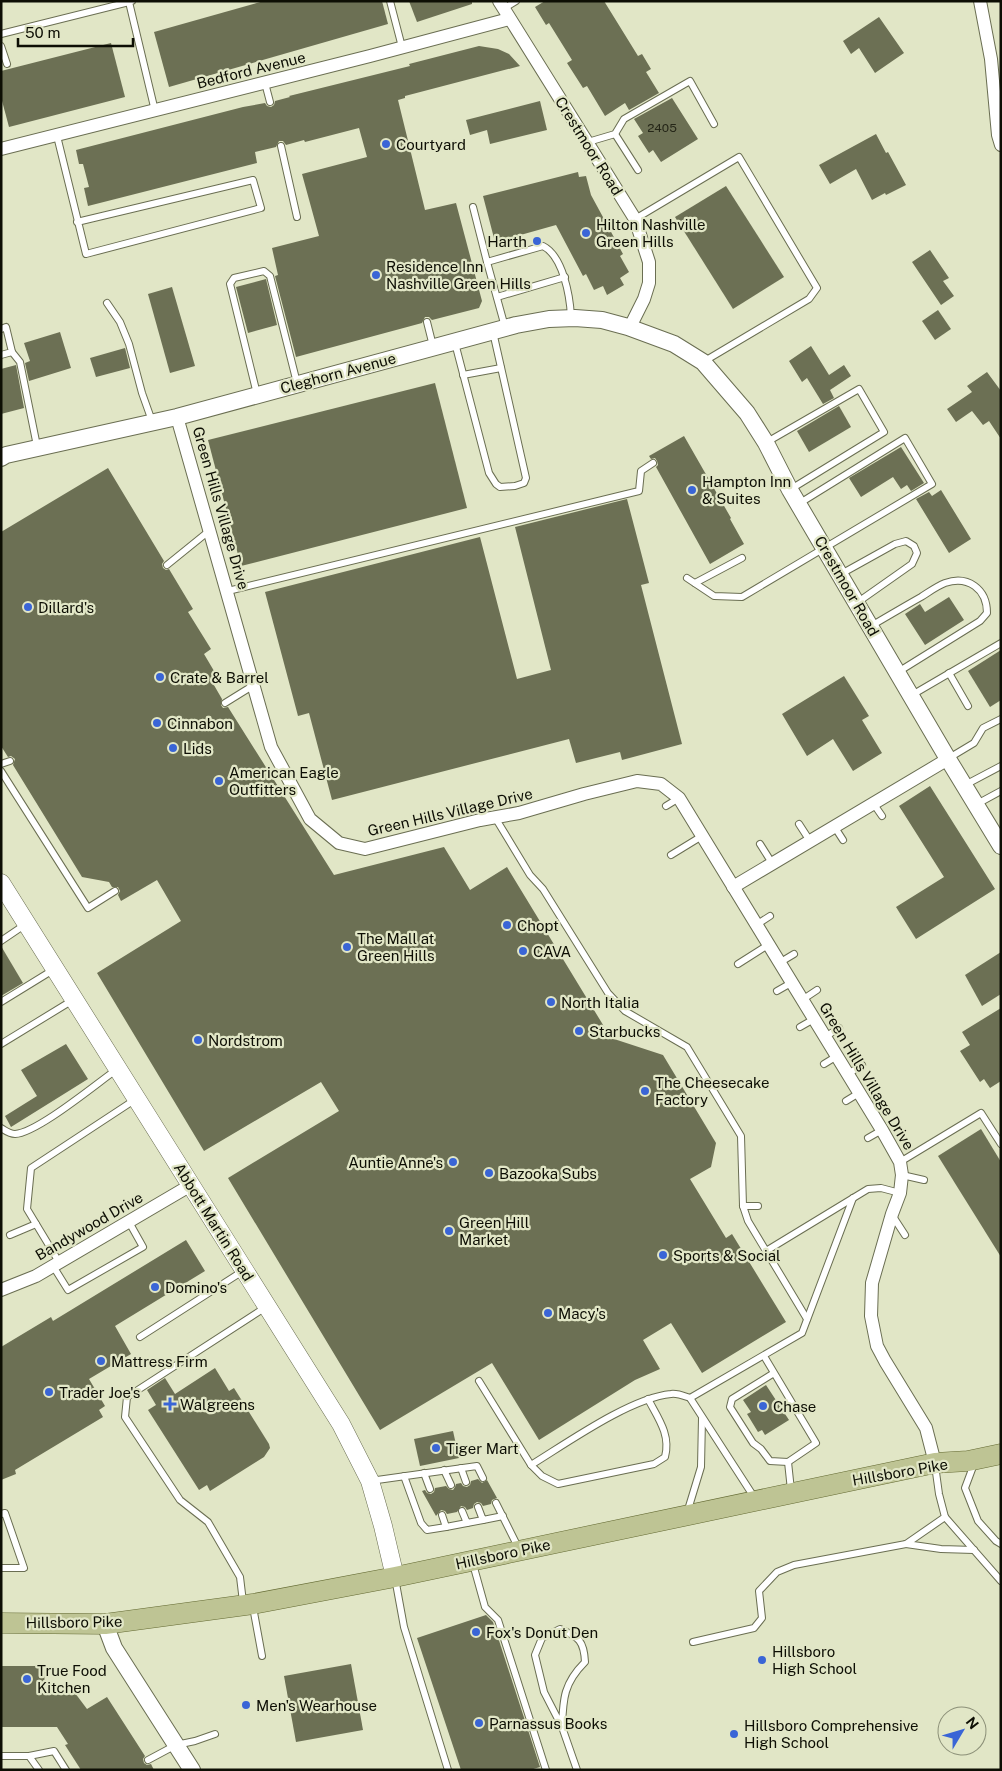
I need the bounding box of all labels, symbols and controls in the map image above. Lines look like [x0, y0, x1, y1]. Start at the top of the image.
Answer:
scale bar [18, 15, 132, 47]
text: 50 m [25, 24, 60, 41]
street label: Bedford Avenue [195, 48, 307, 92]
street label: Crestmoor Road [552, 94, 626, 198]
house number: 2405 [647, 121, 677, 135]
place label: Courtyard [396, 136, 466, 153]
marker: Courtyard [380, 138, 392, 150]
place label: Hilton Nashville Green Hills [596, 216, 706, 250]
marker: Hilton Nashville Green Hills [580, 227, 592, 239]
place label: Harth [487, 233, 527, 250]
marker: Harth [531, 235, 543, 247]
place label: Residence Inn Nashville Green Hills [386, 258, 531, 292]
marker: Residence Inn Nashville Green Hills [370, 269, 382, 281]
street label: Cleghorn Avenue [278, 349, 398, 397]
street label: Green Hills Village Drive [190, 425, 252, 591]
place label: Hampton Inn & Suites [702, 473, 791, 507]
marker: Hampton Inn & Suites [686, 484, 698, 496]
street label: Crestmoor Road [811, 533, 883, 639]
place label: Dillard's [38, 599, 94, 616]
marker: Dillard's [22, 601, 34, 613]
place label: Crate & Barrel [170, 669, 269, 686]
marker: Crate & Barrel [154, 671, 166, 683]
place label: Cinnabon [167, 715, 233, 732]
marker: Cinnabon [151, 717, 163, 729]
place label: Lids [183, 740, 212, 757]
marker: Lids [167, 742, 179, 754]
place label: American Eagle Outfitters [229, 764, 339, 798]
marker: American Eagle Outfitters [213, 775, 225, 787]
street label: Green Hills Village Drive [366, 785, 534, 839]
place label: Chopt [517, 917, 559, 934]
marker: Chopt [501, 919, 513, 931]
place label: The Mall at Green Hills [357, 930, 435, 964]
marker: The Mall at Green Hills [341, 941, 353, 953]
place label: CAVA [533, 943, 571, 960]
marker: CAVA [517, 945, 529, 957]
place label: North Italia [561, 994, 639, 1011]
marker: North Italia [545, 996, 557, 1008]
street label: Green Hills Village Drive [816, 999, 918, 1153]
place label: Starbucks [589, 1023, 660, 1040]
marker: Starbucks [573, 1025, 585, 1037]
place label: Nordstrom [208, 1032, 283, 1049]
marker: Nordstrom [192, 1034, 204, 1046]
place label: The Cheesecake Factory [655, 1074, 770, 1108]
marker: The Cheesecake Factory [639, 1085, 651, 1097]
place label: Auntie Anne's [348, 1154, 443, 1171]
marker: Auntie Anne's [447, 1156, 459, 1168]
street label: Abbott Martin Road [171, 1160, 257, 1284]
place label: Bazooka Subs [499, 1165, 597, 1182]
marker: Bazooka Subs [483, 1167, 495, 1179]
street label: Bandywood Drive [32, 1188, 146, 1264]
place label: Green Hill Market [459, 1214, 529, 1248]
marker: Green Hill Market [443, 1225, 455, 1237]
place label: Sports & Social [673, 1247, 781, 1264]
marker: Sports & Social [657, 1249, 669, 1261]
place label: Domino's [165, 1279, 227, 1296]
marker: Domino's [149, 1281, 161, 1293]
place label: Macy's [558, 1305, 606, 1322]
marker: Macy's [542, 1307, 554, 1319]
place label: Mattress Firm [111, 1353, 208, 1370]
marker: Mattress Firm [95, 1355, 107, 1367]
place label: Trader Joe's [59, 1384, 140, 1401]
marker: Trader Joe's [43, 1386, 55, 1398]
place label: Walgreens [180, 1396, 255, 1413]
marker: Walgreens [164, 1398, 176, 1410]
place label: Chase [773, 1398, 816, 1415]
marker: Chase [757, 1400, 769, 1412]
place label: Tiger Mart [446, 1440, 519, 1457]
marker: Tiger Mart [430, 1442, 442, 1454]
street label: Hillsboro Pike [851, 1455, 949, 1489]
street label: Hillsboro Pike [454, 1536, 552, 1572]
street label: Hillsboro Pike [26, 1613, 122, 1631]
place label: Fox's Donut Den [486, 1624, 598, 1641]
marker: Fox's Donut Den [470, 1626, 482, 1638]
place label: Hillsboro High School [772, 1643, 857, 1677]
marker: Hillsboro High School [756, 1654, 768, 1666]
place label: True Food Kitchen [37, 1662, 107, 1696]
marker: True Food Kitchen [21, 1673, 33, 1685]
place label: Men's Wearhouse [256, 1697, 377, 1714]
marker: Men's Wearhouse [240, 1699, 252, 1711]
north arrow [937, 1706, 987, 1756]
text: N [963, 1714, 982, 1732]
place label: Parnassus Books [489, 1715, 607, 1732]
marker: Parnassus Books [473, 1717, 485, 1729]
place label: Hillsboro Comprehensive High School [744, 1717, 919, 1751]
marker: Hillsboro Comprehensive High School [728, 1728, 740, 1740]

